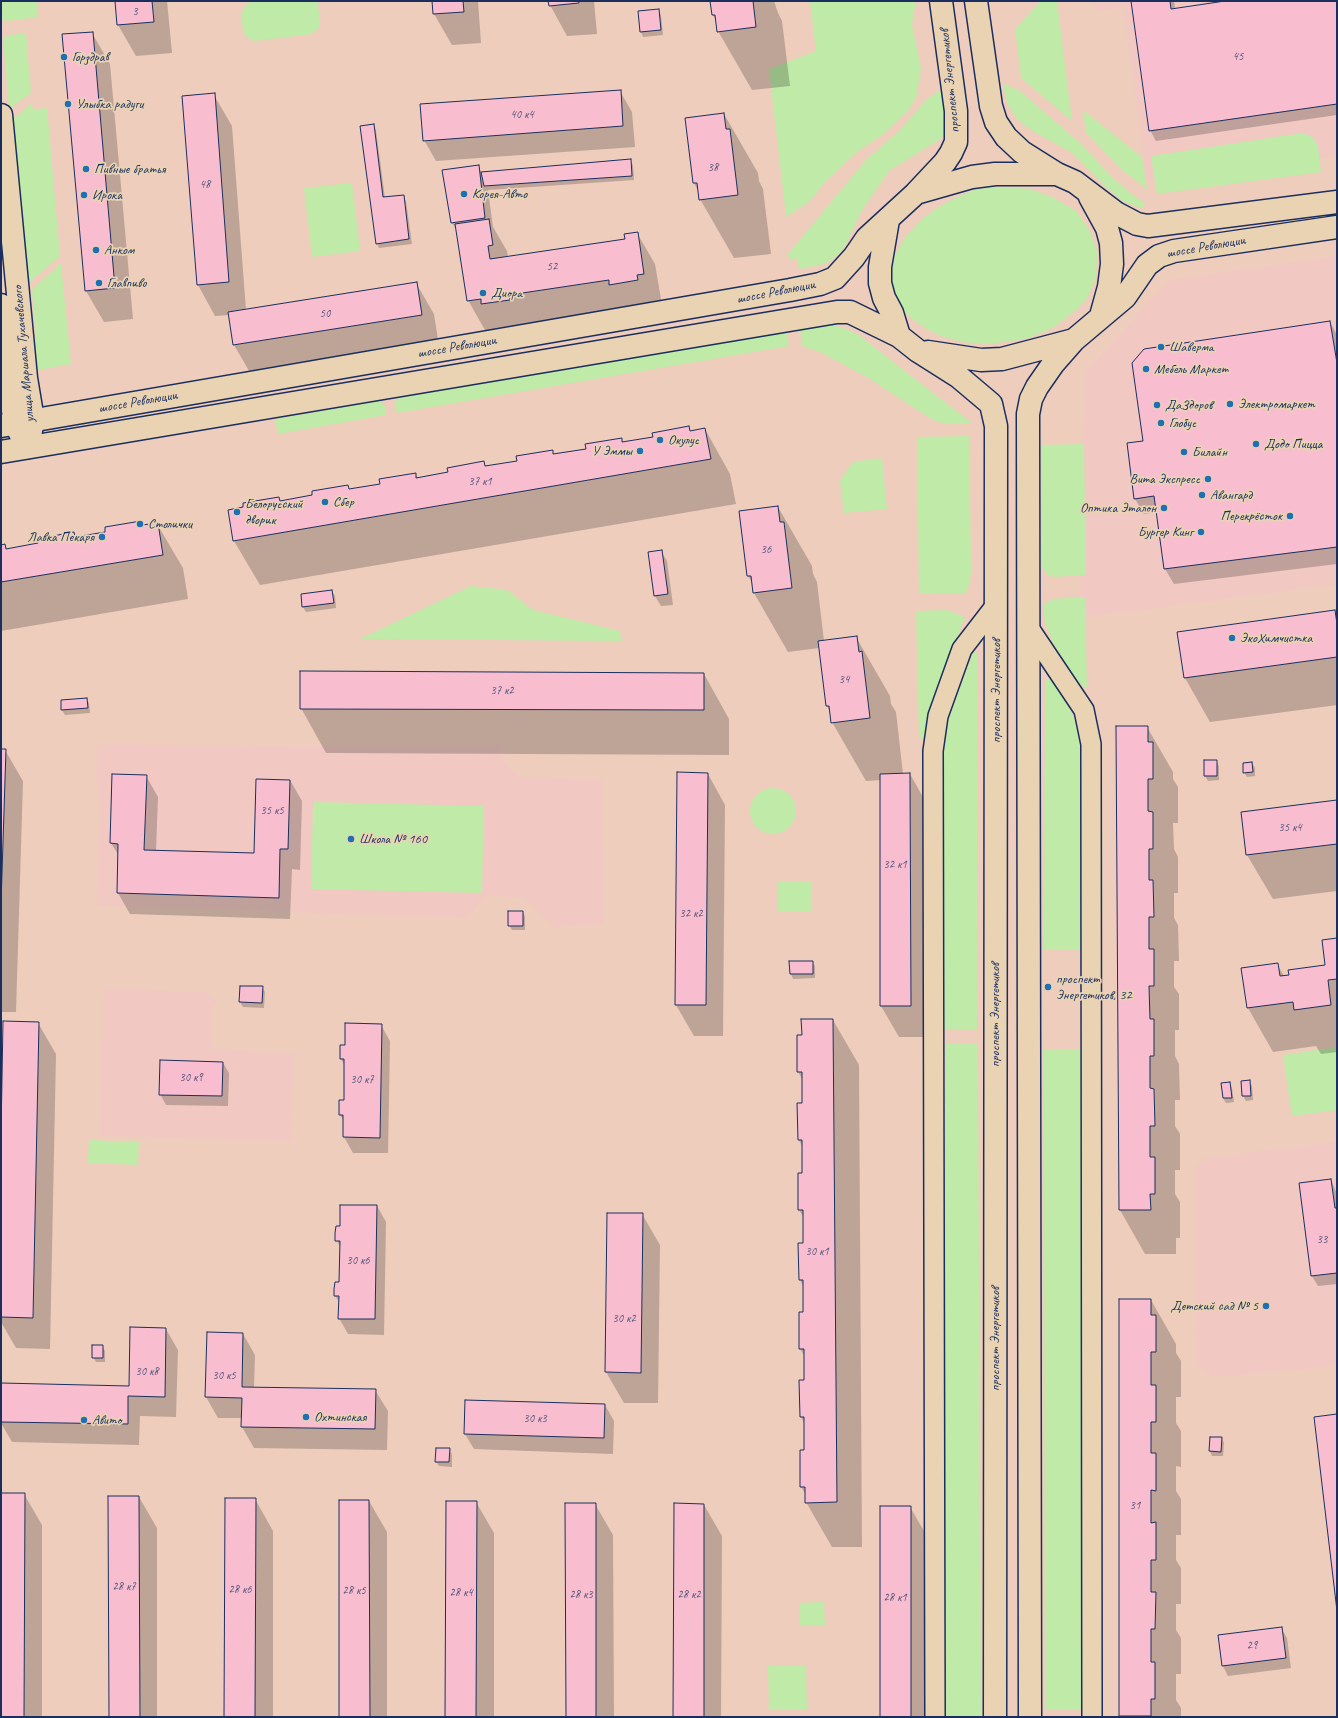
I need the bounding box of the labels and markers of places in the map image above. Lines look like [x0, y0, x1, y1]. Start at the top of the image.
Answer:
place label: Горздрав [72, 49, 108, 65]
marker: Горздрав [59, 52, 69, 62]
place label: Улыбка радуги [76, 96, 143, 112]
marker: Улыбка радуги [63, 99, 73, 109]
place label: Пивные братья [94, 161, 165, 177]
marker: Пивные братья [81, 164, 91, 174]
place label: Корея-Авто [472, 186, 527, 202]
place label: Ирока [92, 187, 122, 203]
marker: Корея-Авто [459, 189, 469, 199]
marker: Ирока [79, 190, 89, 200]
place label: Анком [104, 242, 134, 258]
marker: Анком [91, 245, 101, 255]
place label: Главпиво [107, 275, 146, 291]
marker: Главпиво [94, 278, 104, 288]
place label: Диора [491, 285, 522, 301]
marker: Диора [478, 288, 488, 298]
place label: Шаверма [1169, 339, 1214, 355]
marker: Шаверма [1156, 342, 1166, 352]
place label: Мебель Маркет [1154, 361, 1228, 377]
marker: Мебель Маркет [1141, 364, 1151, 374]
place label: Электромаркет [1238, 396, 1315, 412]
place label: ДаЗдоров [1165, 397, 1212, 413]
marker: Электромаркет [1225, 399, 1235, 409]
marker: ДаЗдоров [1152, 400, 1162, 410]
place label: Глобус [1169, 415, 1196, 431]
marker: Глобус [1156, 418, 1166, 428]
place label: Окулус [668, 432, 699, 448]
marker: Окулус [655, 435, 665, 445]
place label: Додо Пицца [1264, 436, 1322, 452]
marker: Додо Пицца [1251, 439, 1261, 449]
place label: У Эммы [592, 443, 632, 459]
place label: Билайн [1192, 444, 1227, 460]
marker: У Эммы [635, 446, 645, 456]
marker: Билайн [1179, 447, 1189, 457]
place label: Вита Экспресс [1129, 471, 1200, 487]
marker: Вита Экспресс [1203, 474, 1213, 484]
place label: Авангард [1210, 487, 1252, 503]
marker: Авангард [1197, 490, 1207, 500]
place label: Сбер [333, 494, 354, 510]
place label: Белорусский дворик [245, 496, 303, 528]
marker: Сбер [320, 497, 330, 507]
place label: Оптика Эталон [1080, 500, 1156, 516]
marker: Оптика Эталон [1159, 503, 1169, 513]
marker: Белорусский дворик [232, 507, 242, 517]
place label: Перекрёсток [1221, 508, 1282, 524]
marker: Перекрёсток [1285, 511, 1295, 521]
place label: Столички [148, 516, 192, 532]
marker: Столички [135, 519, 145, 529]
place label: Бургер Кинг [1138, 524, 1193, 540]
marker: Бургер Кинг [1196, 527, 1206, 537]
place label: Лавка Пекаря [27, 529, 94, 545]
marker: Лавка Пекаря [97, 532, 107, 542]
place label: ЭкоХимчистка [1240, 630, 1312, 646]
marker: ЭкоХимчистка [1227, 633, 1237, 643]
place label: Школа № 160 [359, 831, 427, 847]
marker: Школа № 160 [346, 834, 356, 844]
place label: проспект Энергетиков, 32 [1056, 971, 1132, 1004]
marker: проспект Энергетиков, 32 [1043, 982, 1053, 992]
place label: Детский сад № 5 [1171, 1298, 1258, 1314]
marker: Детский сад № 5 [1261, 1301, 1271, 1311]
place label: Охтинская [314, 1409, 366, 1425]
place label: Авито [92, 1412, 121, 1428]
marker: Охтинская [301, 1412, 311, 1422]
marker: Авито [79, 1415, 89, 1425]

